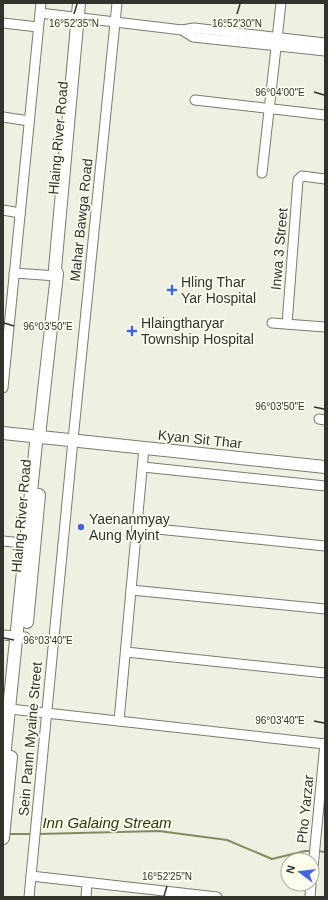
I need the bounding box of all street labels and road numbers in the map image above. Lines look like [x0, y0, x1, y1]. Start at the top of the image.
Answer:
street label: Hlaing River Road [45, 81, 71, 195]
street label: Mahar Bawga Road [67, 158, 95, 282]
street label: Inwa 3 Street [267, 207, 291, 291]
street label: Kyan Sit Thar [157, 427, 243, 451]
street label: Hlaing River Road [8, 459, 34, 573]
street label: Sein Pann Myaine Street [15, 661, 45, 817]
street label: Pho Yarzar [293, 774, 317, 844]

